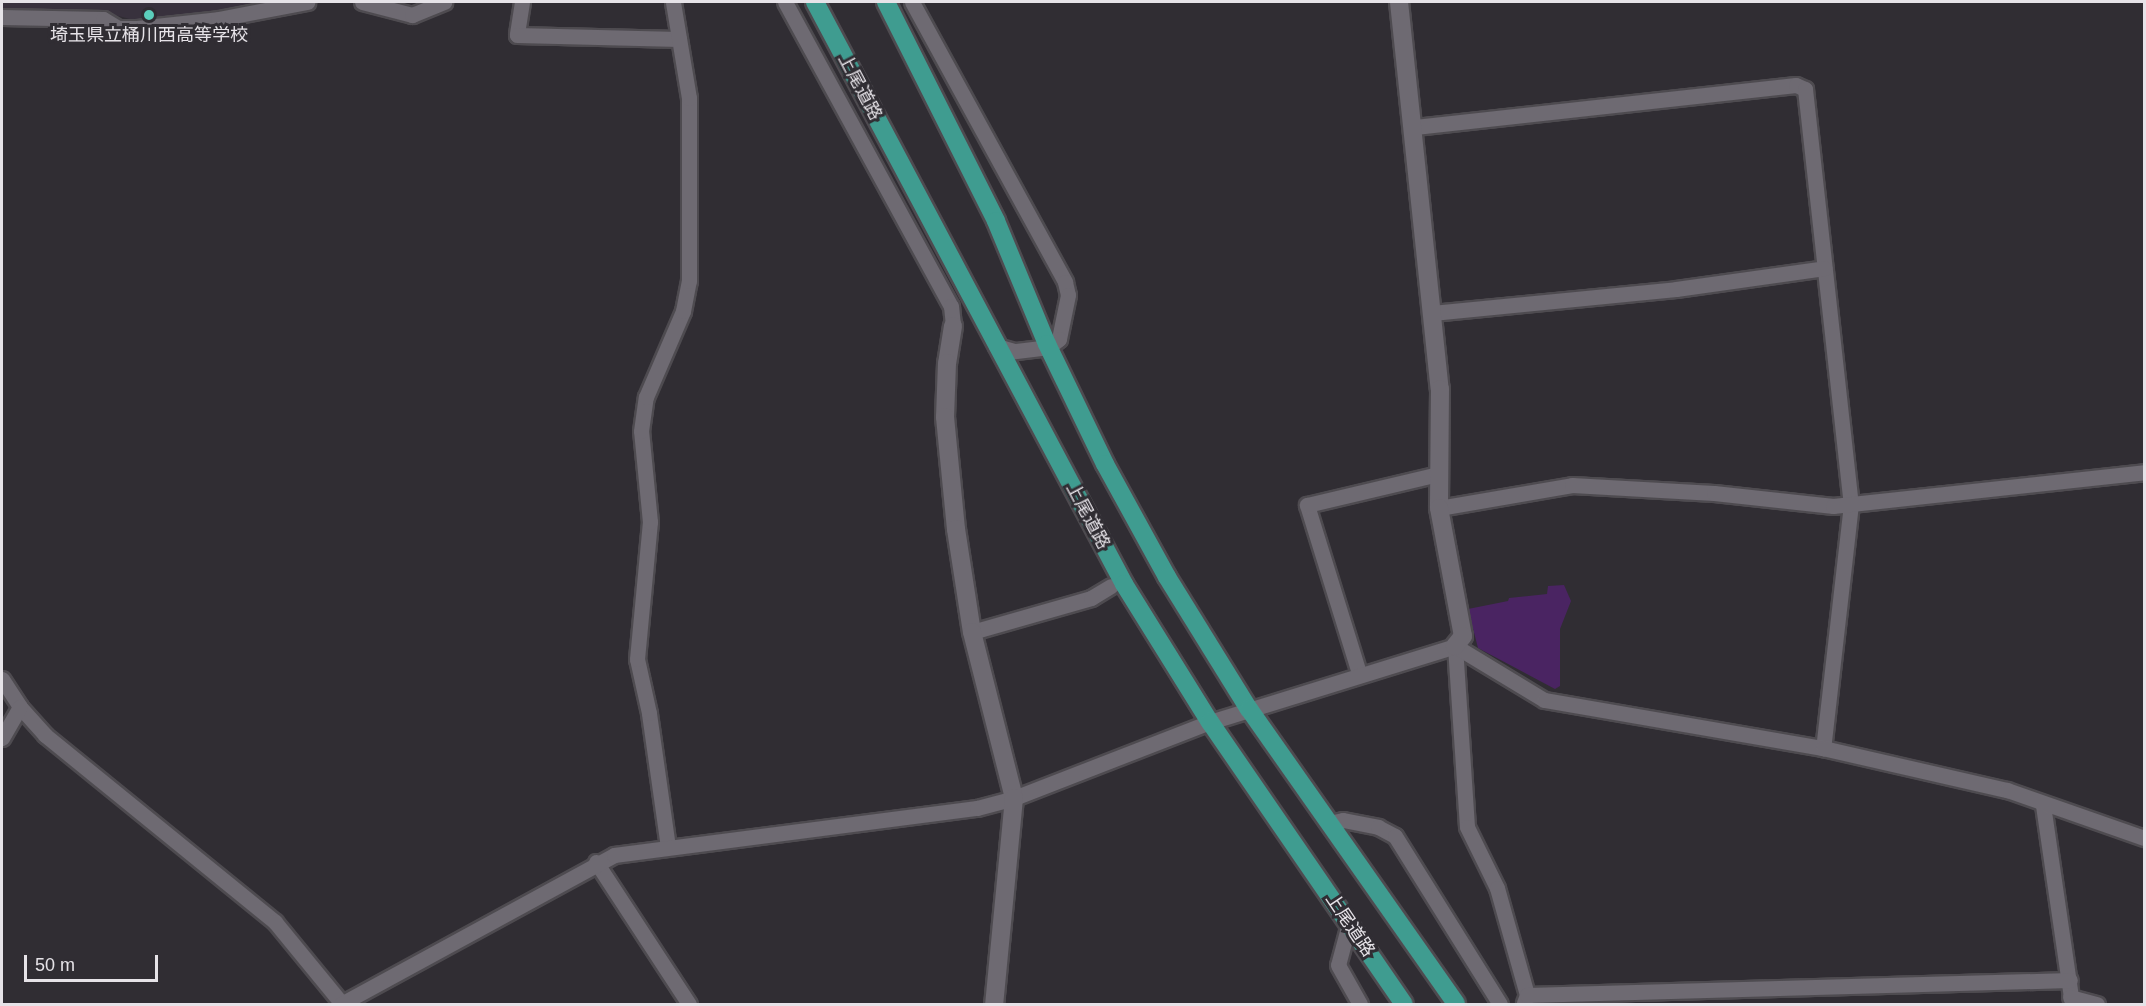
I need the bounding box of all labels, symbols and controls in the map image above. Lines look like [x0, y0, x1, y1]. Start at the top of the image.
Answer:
marker: 埼玉県立桶川西高等学校 [142, 8, 156, 22]
place label: 埼玉県立桶川西高等学校 [50, 24, 248, 46]
street label: 上尾道路 [834, 50, 886, 124]
street label: 上尾道路 [1062, 479, 1114, 553]
street label: 上尾道路 [1321, 889, 1379, 961]
scale bar [27, 943, 160, 981]
text: 50 m [35, 955, 75, 975]

